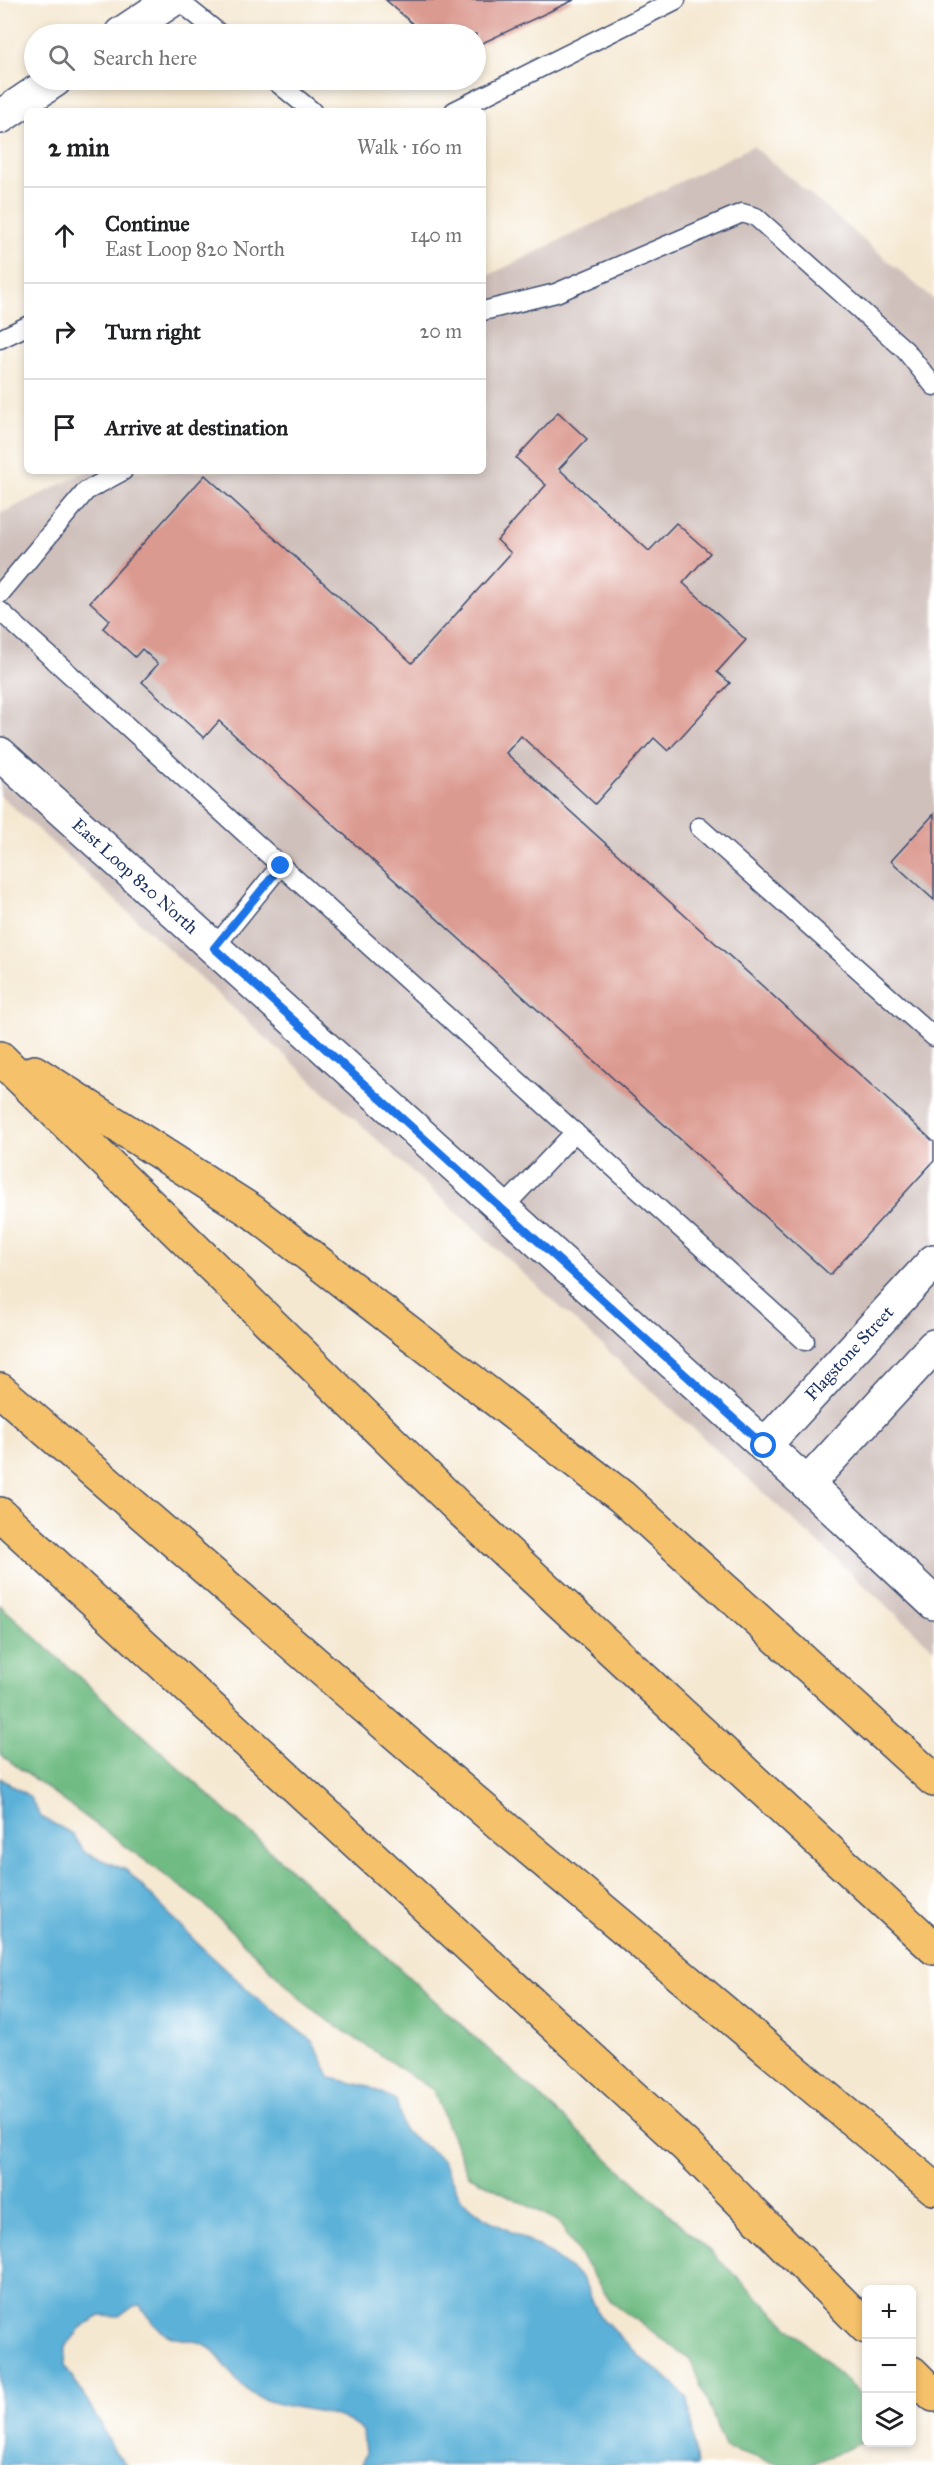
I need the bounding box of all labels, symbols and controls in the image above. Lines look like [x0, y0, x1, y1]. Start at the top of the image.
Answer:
search box [24, 24, 486, 90]
icon: search [45, 41, 78, 74]
text: Search here [93, 44, 197, 71]
text: 2 min [48, 131, 109, 163]
text: Walk · 160 m [357, 135, 462, 159]
text: Continue [105, 210, 190, 237]
icon: ahead [48, 219, 81, 252]
text: 140 m [410, 223, 462, 247]
text: East Loop 820 North [105, 237, 285, 261]
icon: right [48, 315, 81, 348]
text: Turn right [105, 318, 201, 345]
text: 20 m [419, 319, 462, 343]
icon: arrive [48, 411, 81, 444]
text: Arrive at destination [105, 414, 288, 441]
street label: East Loop 820 North [67, 814, 202, 939]
route end [267, 852, 293, 878]
street label: Flagstone Street [800, 1301, 899, 1405]
route start [750, 1432, 776, 1458]
map controls [862, 2285, 916, 2447]
button: + [862, 2285, 916, 2339]
button: − [862, 2339, 916, 2393]
button: layers [862, 2393, 916, 2447]

